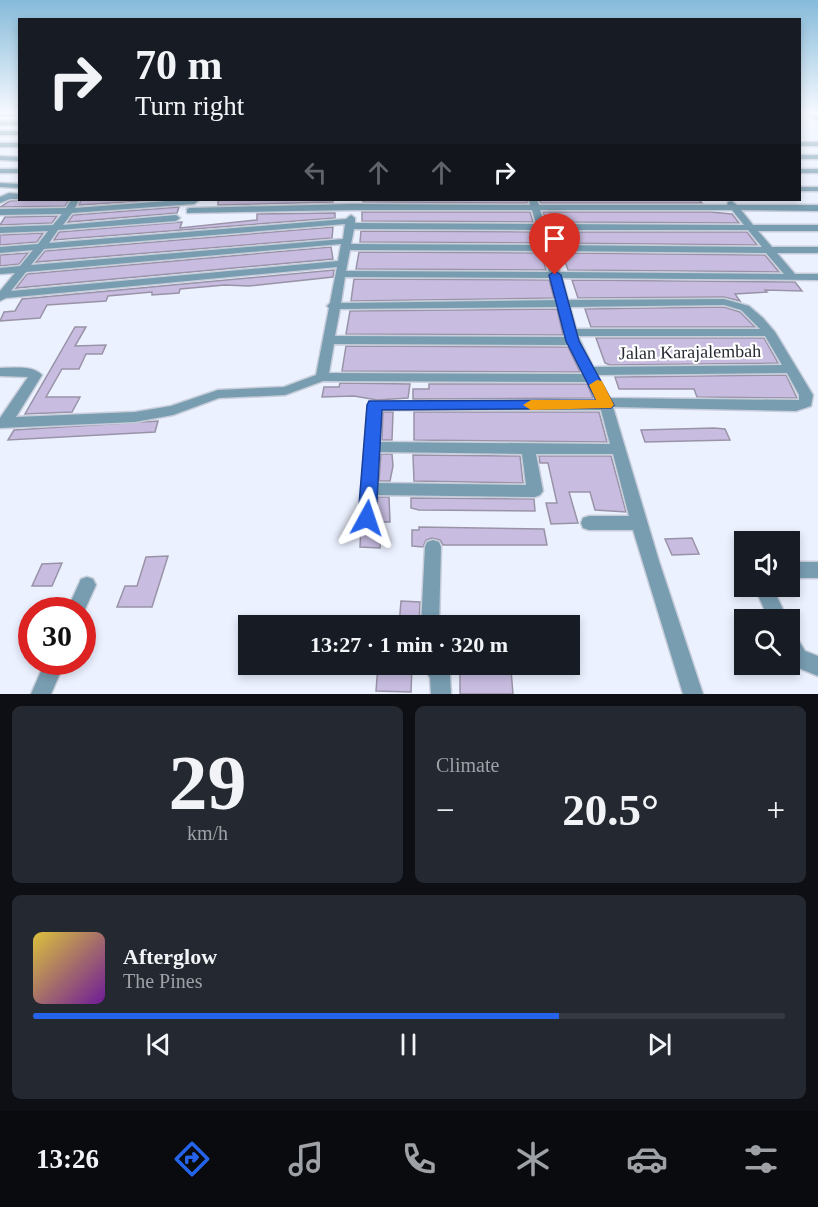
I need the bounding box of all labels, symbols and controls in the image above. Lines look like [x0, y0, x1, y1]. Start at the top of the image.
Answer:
icon: right [36, 42, 114, 120]
text: 70 m [135, 42, 223, 88]
text: Turn right [135, 91, 244, 121]
icon: left [299, 156, 332, 189]
icon: ahead [362, 156, 395, 189]
icon: ahead [425, 156, 458, 189]
icon: right [488, 156, 521, 189]
pin [529, 213, 580, 275]
icon: arrive [538, 222, 571, 255]
street label: Jalan Karajalembah [619, 341, 761, 363]
position arrow [335, 486, 399, 550]
map controls [734, 531, 800, 675]
button: sound [734, 531, 800, 597]
speed limit sign: 30 [18, 597, 96, 675]
button: search [734, 609, 800, 675]
text: 13:27 · 1 min · 320 m [310, 632, 508, 657]
text: 29 [169, 739, 247, 826]
text: Climate [436, 754, 499, 776]
text: 20.5° [562, 785, 659, 835]
text: − [436, 792, 455, 828]
text: + [766, 792, 785, 828]
text: km/h [187, 822, 228, 844]
text: Afterglow [123, 944, 217, 969]
text: The Pines [123, 970, 202, 992]
icon: previous [142, 1028, 175, 1061]
icon: pause [392, 1028, 425, 1061]
icon: next [643, 1028, 676, 1061]
icon: directions [171, 1138, 213, 1180]
icon: music [285, 1138, 327, 1180]
icon: phone [398, 1138, 440, 1180]
icon: climate [512, 1138, 554, 1180]
icon: car [626, 1138, 668, 1180]
icon: filters [740, 1138, 782, 1180]
text: 13:26 [36, 1144, 99, 1174]

